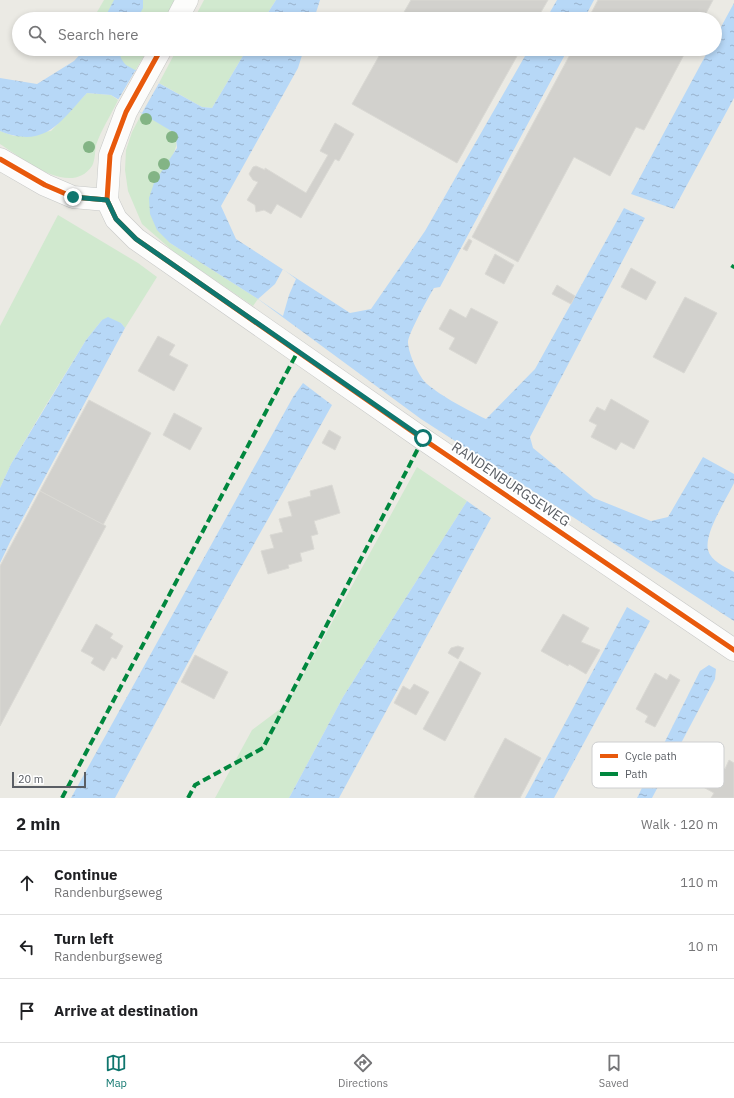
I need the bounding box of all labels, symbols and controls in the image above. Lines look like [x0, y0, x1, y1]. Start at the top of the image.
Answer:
search box [12, 12, 722, 56]
icon: search [26, 23, 48, 45]
text: Search here [58, 25, 138, 44]
route end [64, 188, 82, 206]
route start [414, 429, 432, 447]
street label: RANDENBURGSEWEG [448, 438, 574, 530]
legend [592, 742, 724, 788]
text: Cycle path [625, 749, 677, 763]
text: Path [625, 767, 648, 781]
scale bar [12, 770, 86, 789]
text: 20 m [18, 772, 43, 786]
text: 2 min [16, 813, 60, 835]
text: Walk · 120 m [641, 816, 718, 833]
text: Continue [54, 865, 118, 884]
icon: ahead [16, 872, 38, 894]
text: 110 m [680, 874, 718, 891]
text: Randenburgseweg [54, 884, 162, 901]
text: Turn left [54, 929, 114, 948]
icon: left [16, 936, 38, 958]
text: 10 m [688, 938, 718, 955]
text: Randenburgseweg [54, 948, 162, 965]
icon: arrive [16, 1000, 38, 1022]
text: Arrive at destination [54, 1001, 198, 1020]
tab: Map [105, 1052, 127, 1090]
tab: Directions [338, 1052, 388, 1090]
tab: Saved [599, 1052, 629, 1090]

